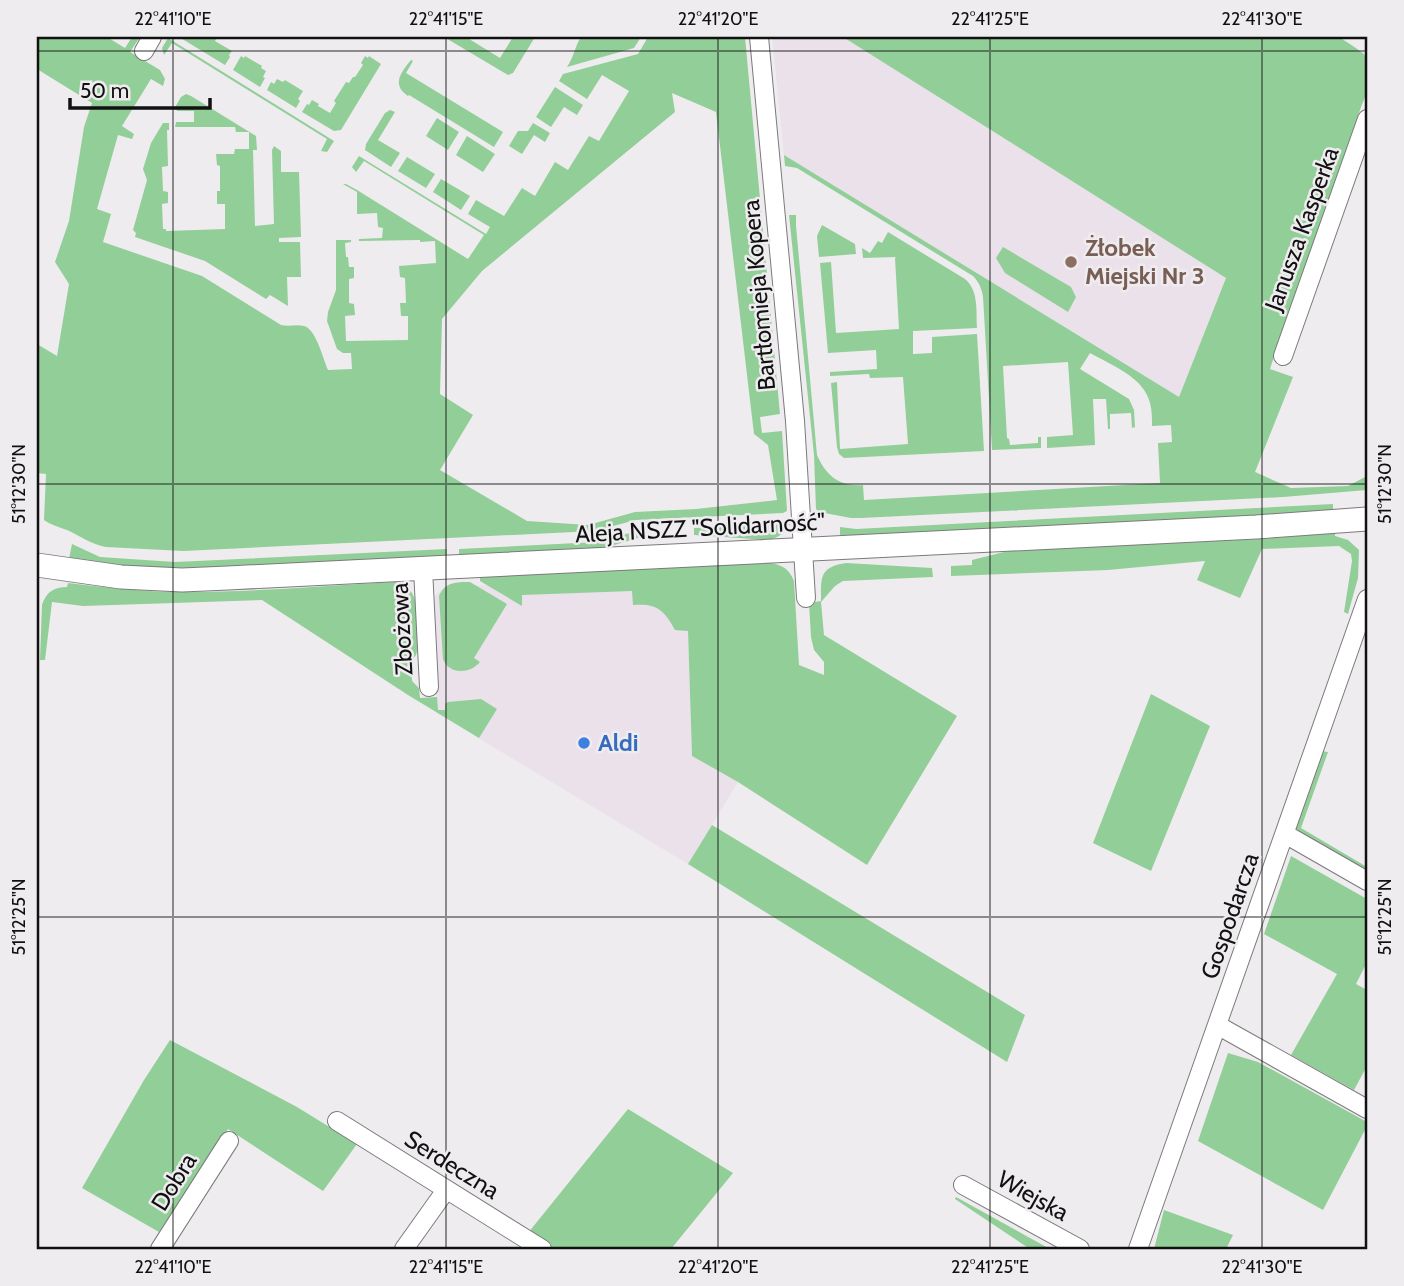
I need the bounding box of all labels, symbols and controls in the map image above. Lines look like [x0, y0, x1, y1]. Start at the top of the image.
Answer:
text: 22°41'10"E [134, 8, 212, 30]
text: 22°41'15"E [409, 8, 483, 30]
text: 22°41'20"E [678, 8, 758, 30]
text: 22°41'25"E [951, 8, 1029, 30]
text: 22°41'30"E [1221, 8, 1303, 30]
scale bar [70, 66, 210, 110]
text: 50 m [80, 78, 129, 103]
street label: Janusza Kasperka [1258, 143, 1345, 316]
street label: Bartłomieja Kopera [736, 198, 781, 392]
place label: Żłobek Miejski Nr 3 [1085, 233, 1205, 290]
marker: Żłobek Miejski Nr 3 [1063, 254, 1079, 270]
text: 51°12'30"N [8, 444, 30, 524]
text: 51°12'30"N [1374, 444, 1396, 524]
street label: Aleja NSZZ "Solidarność" [574, 506, 826, 549]
street label: Zbożowa [385, 581, 418, 676]
place label: Aldi [598, 728, 638, 757]
marker: Aldi [576, 735, 592, 751]
street label: Gospodarcza [1194, 848, 1265, 983]
text: 51°12'25"N [8, 879, 30, 955]
text: 51°12'25"N [1374, 879, 1396, 955]
street label: Serdeczna [399, 1124, 505, 1205]
street label: Dobra [145, 1147, 203, 1216]
street label: Wiejska [992, 1164, 1074, 1227]
text: 22°41'10"E [134, 1256, 212, 1278]
text: 22°41'15"E [409, 1256, 483, 1278]
text: 22°41'20"E [678, 1256, 758, 1278]
text: 22°41'25"E [951, 1256, 1029, 1278]
text: 22°41'30"E [1221, 1256, 1303, 1278]

